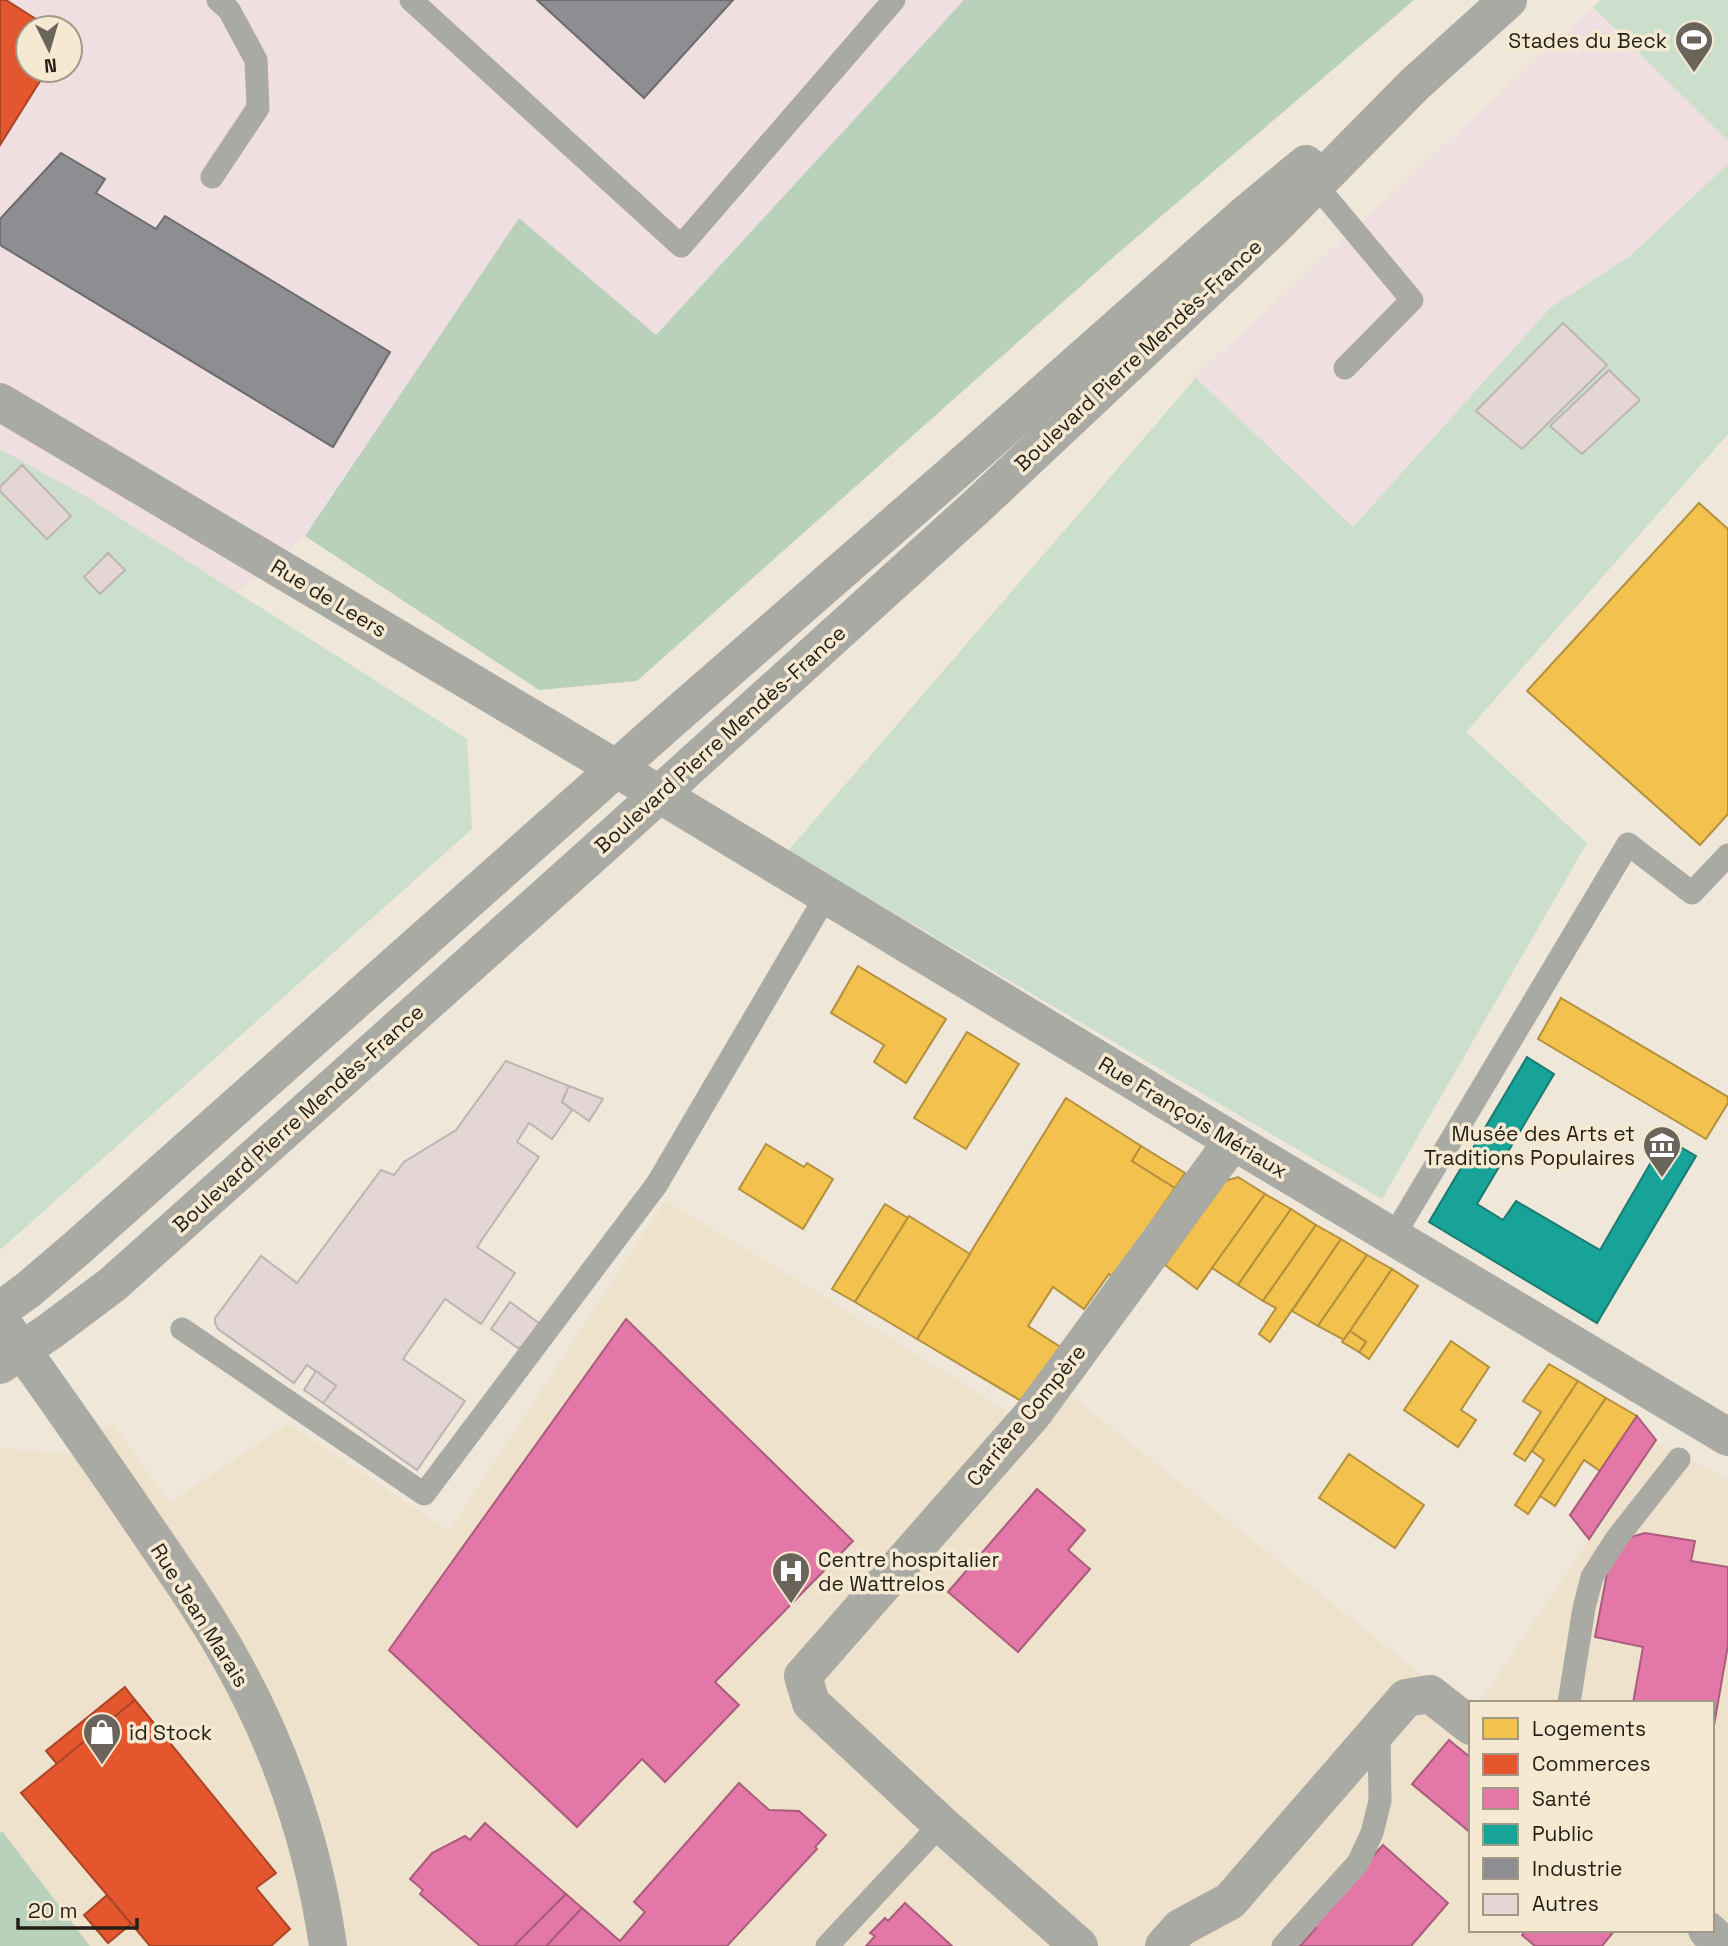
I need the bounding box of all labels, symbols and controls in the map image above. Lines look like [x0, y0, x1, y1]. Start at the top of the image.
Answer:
north arrow [14, 14, 84, 84]
sports icon: Stades du Beck [1673, 19, 1715, 74]
place label: Stades du Beck [1508, 27, 1667, 54]
text: N [43, 52, 58, 78]
street label: Boulevard Pierre Mendès-France [1009, 233, 1267, 477]
street label: Rue de Leers [266, 553, 392, 643]
street label: Boulevard Pierre Mendès-France [589, 619, 851, 859]
street label: Boulevard Pierre Mendès-France [167, 998, 429, 1238]
street label: Rue François Mériaux [1094, 1050, 1292, 1184]
place label: Musée des Arts et Traditions Populaires [1424, 1120, 1635, 1171]
museum icon: Musée des Arts et Traditions Populaires [1641, 1124, 1683, 1179]
street label: Carrière Compère [961, 1339, 1091, 1491]
street label: Rue Jean Marais [145, 1538, 255, 1692]
place label: Centre hospitalier de Wattrelos [818, 1546, 1000, 1597]
hospital icon: Centre hospitalier de Wattrelos [770, 1550, 812, 1605]
legend [1469, 1701, 1714, 1932]
shop icon: id Stock [81, 1711, 123, 1766]
text: Logements [1532, 1715, 1646, 1742]
place label: id Stock [129, 1719, 212, 1746]
text: Commerces [1532, 1750, 1651, 1777]
text: Santé [1532, 1785, 1591, 1812]
text: Public [1532, 1820, 1594, 1847]
text: Industrie [1532, 1855, 1622, 1882]
scale bar [18, 1886, 136, 1930]
text: Autres [1532, 1890, 1599, 1917]
text: 20 m [28, 1897, 78, 1924]

